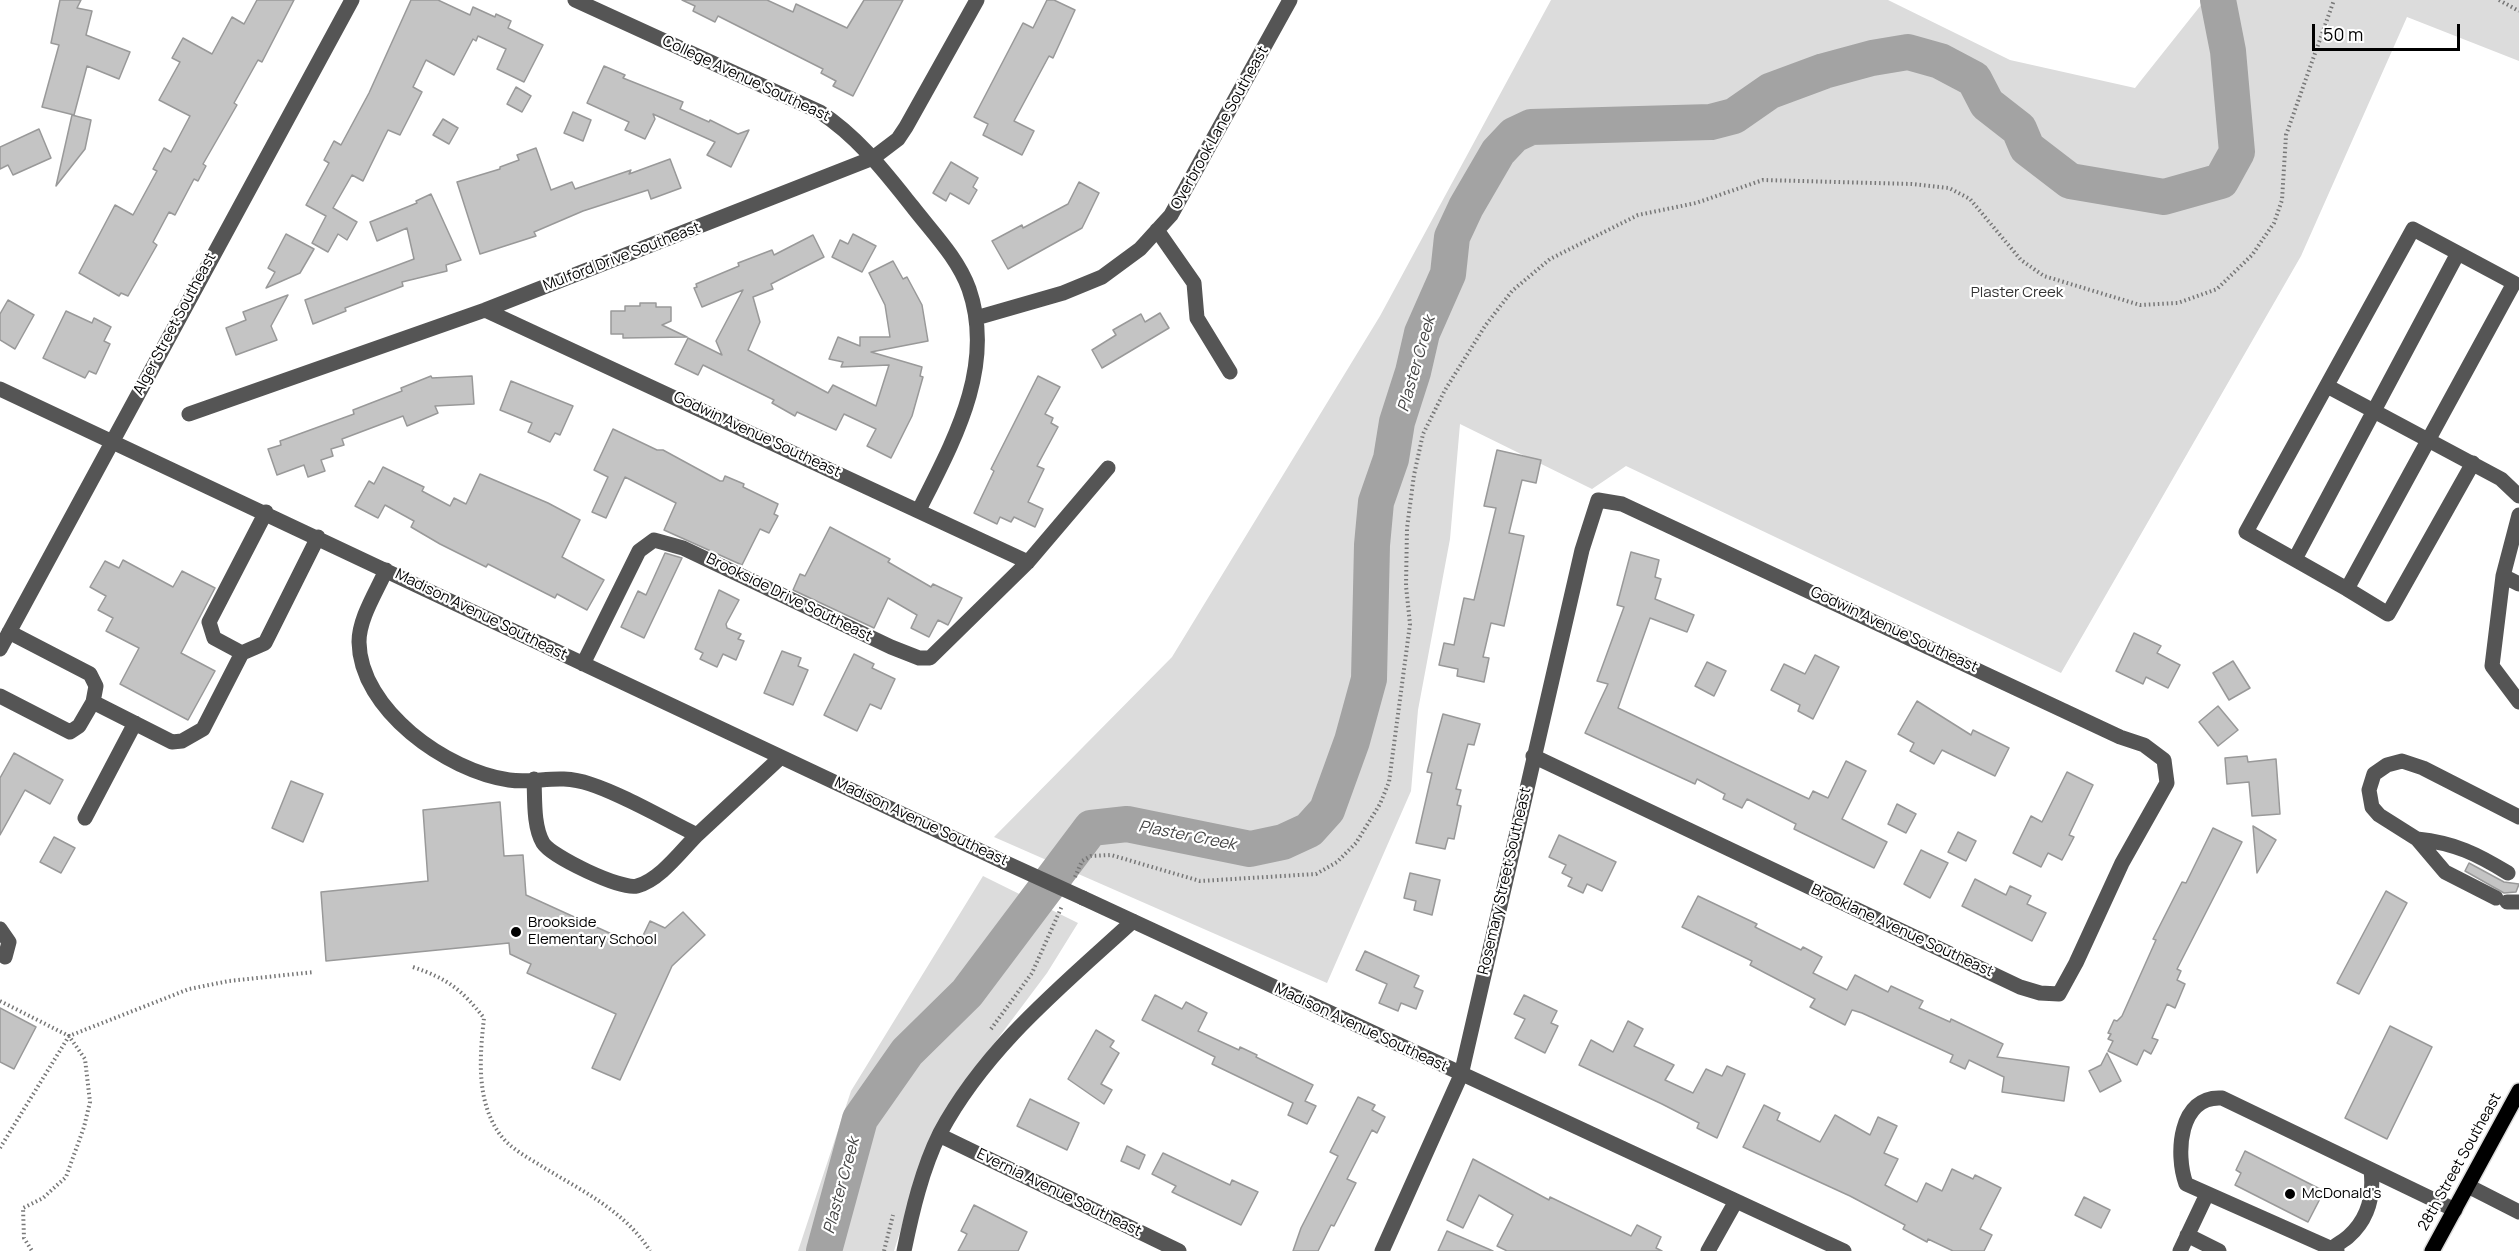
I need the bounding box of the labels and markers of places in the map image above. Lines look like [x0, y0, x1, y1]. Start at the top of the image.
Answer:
place label: Brookside Elementary School [528, 914, 657, 949]
marker: Brookside Elementary School [509, 925, 523, 939]
place label: McDonald's [2302, 1185, 2381, 1203]
marker: McDonald's [2283, 1187, 2297, 1201]

